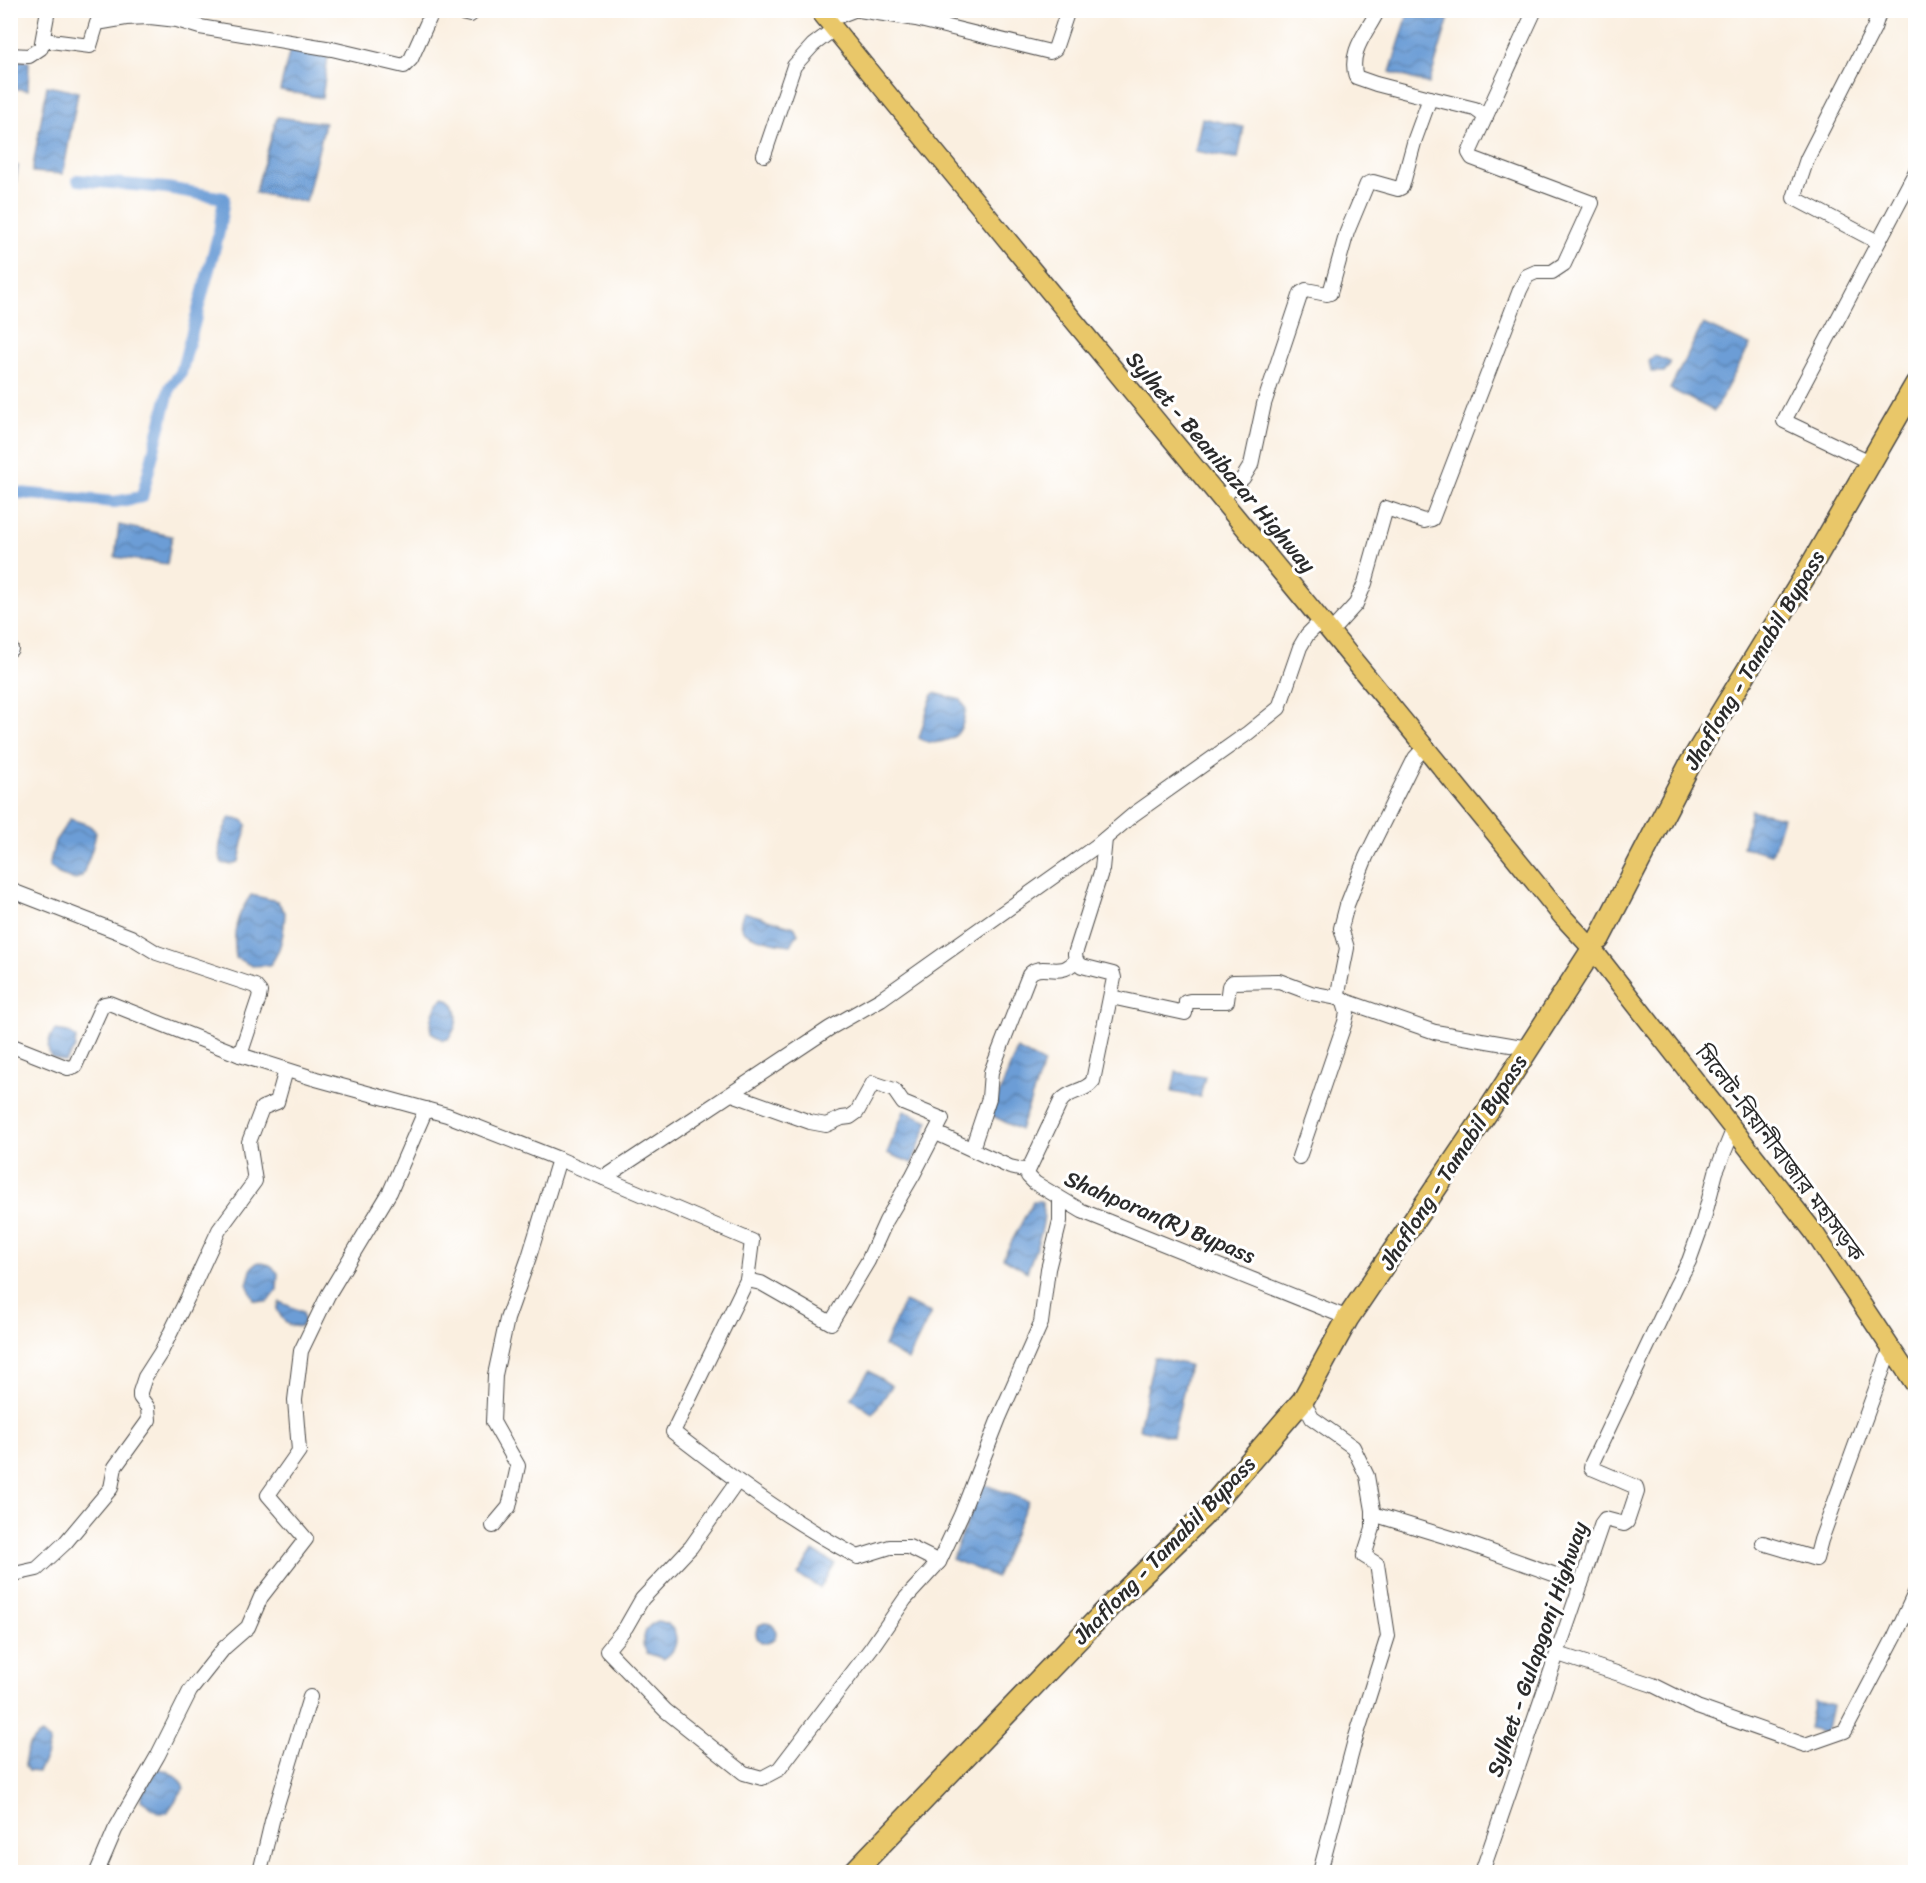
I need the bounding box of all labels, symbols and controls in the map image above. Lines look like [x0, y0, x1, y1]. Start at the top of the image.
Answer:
street label: Sylhet - Beanibazar Highway [1116, 342, 1327, 583]
street label: Jhaflong - Tamabil Bypass [1672, 542, 1835, 778]
street label: সিলেট-বিয়ানীবাজার মহাসড়ক [1684, 1035, 1875, 1270]
street label: Jhaflong - Tamabil Bypass [1368, 1046, 1538, 1279]
street label: Shahporan(R) Bypass [1058, 1159, 1262, 1275]
street label: Jhaflong - Tamabil Bypass [1062, 1446, 1265, 1654]
street label: Sylhet - Gulapgonj Highway [1475, 1515, 1599, 1782]

